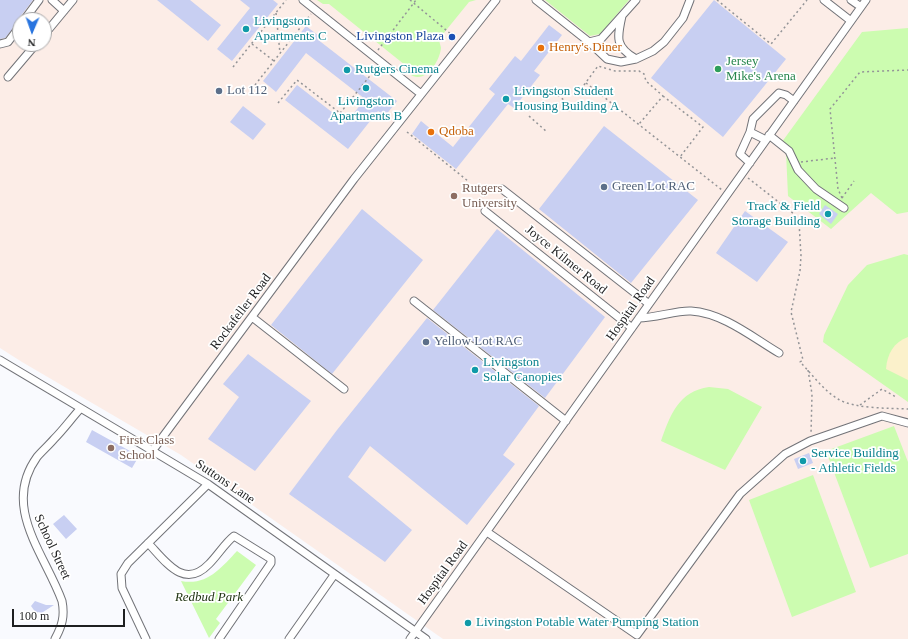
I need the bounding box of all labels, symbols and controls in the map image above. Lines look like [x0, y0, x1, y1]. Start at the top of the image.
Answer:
north arrow [12, 12, 52, 52]
place label: Livingston Apartments C [254, 14, 327, 45]
marker: Livingston Apartments C [241, 24, 251, 34]
place label: Livingston Plaza [356, 29, 444, 45]
marker: Livingston Plaza [447, 32, 457, 42]
text: N [27, 37, 36, 49]
place label: Henry's Diner [549, 40, 622, 56]
marker: Henry's Diner [536, 43, 546, 53]
place label: Jersey Mike's Arena [726, 54, 796, 85]
place label: Rutgers Cinema [355, 62, 439, 78]
marker: Jersey Mike's Arena [713, 64, 723, 74]
marker: Rutgers Cinema [342, 65, 352, 75]
place label: Lot 112 [227, 83, 267, 99]
marker: Livingston Apartments B [361, 83, 371, 93]
place label: Livingston Student Housing Building A [514, 84, 619, 115]
marker: Lot 112 [214, 86, 224, 96]
place label: Livingston Apartments B [330, 94, 402, 125]
marker: Livingston Student Housing Building A [501, 94, 511, 104]
place label: Qdoba [439, 124, 474, 140]
marker: Qdoba [426, 127, 436, 137]
place label: Green Lot RAC [612, 179, 695, 195]
place label: Rutgers University [462, 181, 517, 212]
marker: Green Lot RAC [599, 182, 609, 192]
marker: Rutgers University [449, 191, 459, 201]
place label: Track & Field Storage Building [732, 199, 820, 230]
marker: Track & Field Storage Building [823, 209, 833, 219]
street label: Joyce Kilmer Road [522, 222, 610, 298]
street label: Rockafeller Road [207, 271, 275, 353]
street label: Hospital Road [603, 274, 659, 344]
place label: Yellow Lot RAC [434, 334, 522, 350]
marker: Yellow Lot RAC [421, 337, 431, 347]
place label: Livingston Solar Canopies [483, 355, 562, 386]
marker: Livingston Solar Canopies [470, 365, 480, 375]
place label: First Class School [119, 433, 174, 464]
marker: First Class School [106, 443, 116, 453]
place label: Service Building - Athletic Fields [811, 446, 899, 477]
street label: Suttons Lane [192, 456, 258, 508]
marker: Service Building - Athletic Fields [798, 456, 808, 466]
street label: School Street [30, 512, 74, 582]
street label: Hospital Road [415, 538, 471, 608]
park label: Redbud Park [175, 590, 243, 606]
scale bar [14, 601, 127, 627]
text: 100 m [19, 609, 49, 623]
place label: Livingston Potable Water Pumping Station [476, 615, 699, 631]
marker: Livingston Potable Water Pumping Station [463, 618, 473, 628]

